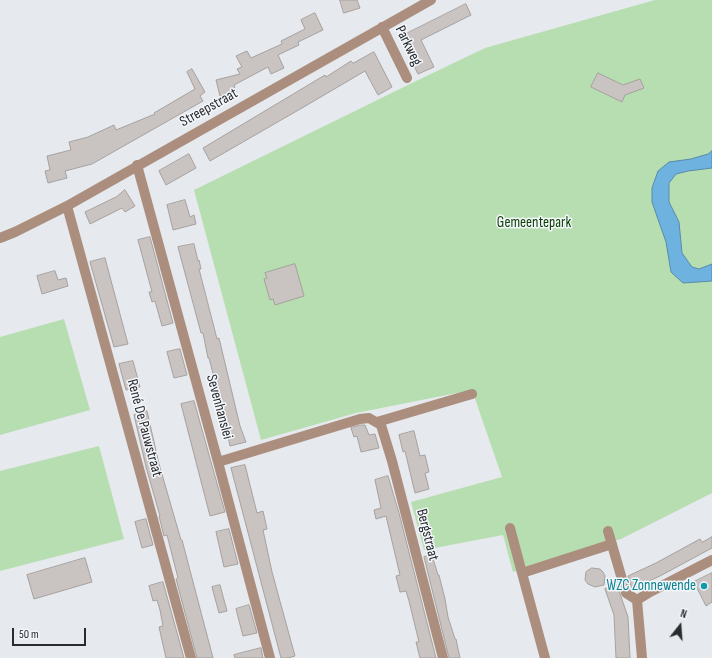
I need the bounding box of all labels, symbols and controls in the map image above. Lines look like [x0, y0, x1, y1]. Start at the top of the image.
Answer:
street label: Parkweg [391, 23, 425, 69]
street label: Streepstraat [177, 85, 241, 131]
park label: Gemeentepark [497, 214, 571, 232]
street label: Sevenhanslei [202, 373, 236, 441]
street label: René De Pauwstraat [122, 377, 166, 479]
street label: Bergstraat [412, 507, 442, 563]
place label: WZC Zonnewende [607, 577, 696, 595]
marker: WZC Zonnewende [699, 581, 709, 591]
north arrow [660, 606, 700, 646]
text: N [679, 607, 688, 621]
scale bar [14, 620, 88, 646]
text: 50 m [19, 627, 39, 642]

